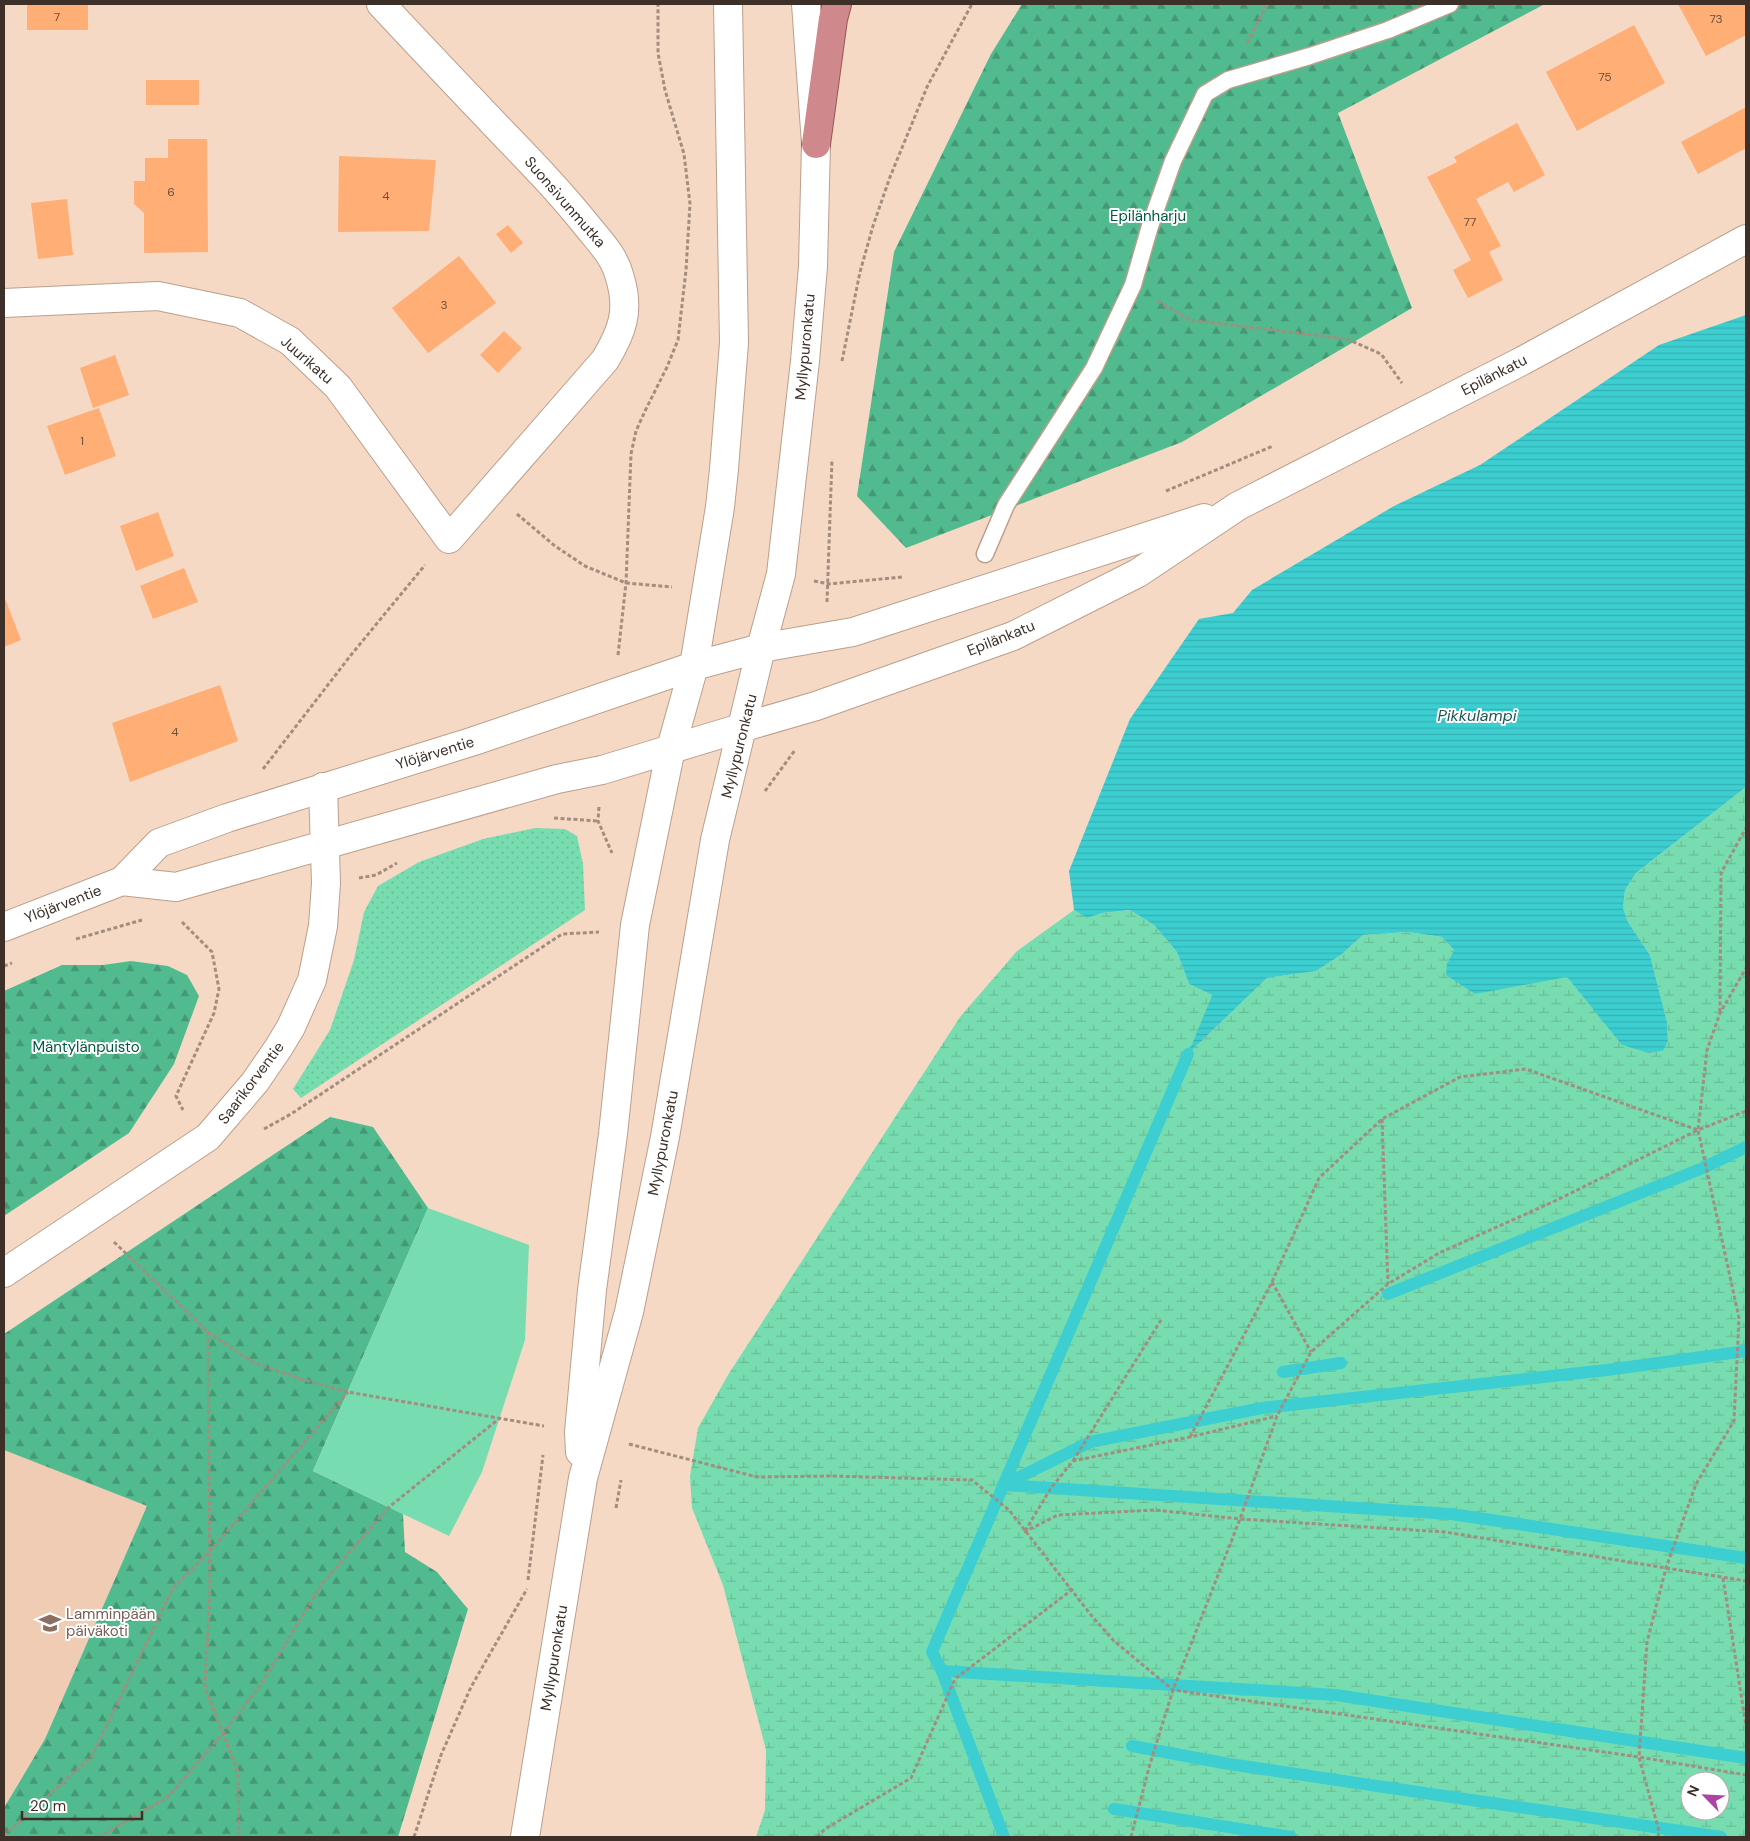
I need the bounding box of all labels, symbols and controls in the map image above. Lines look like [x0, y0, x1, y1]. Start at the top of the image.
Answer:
house number: 7 [54, 9, 60, 25]
house number: 73 [1709, 11, 1723, 27]
house number: 75 [1598, 69, 1612, 85]
street label: Suonsivunmutka [520, 152, 610, 252]
house number: 6 [167, 184, 175, 200]
house number: 4 [382, 188, 390, 204]
park label: Epilänharju [1110, 206, 1186, 226]
house number: 77 [1464, 214, 1476, 230]
street label: Myllypuronkatu [790, 293, 820, 401]
house number: 3 [440, 297, 448, 313]
street label: Juurikatu [276, 332, 338, 388]
street label: Epilänkatu [1458, 350, 1530, 400]
house number: 1 [80, 433, 84, 449]
street label: Epilänkatu [964, 615, 1038, 661]
street label: Myllypuronkatu [716, 692, 762, 800]
water label: Pikkulampi [1437, 705, 1518, 726]
house number: 4 [171, 724, 179, 740]
street label: Ylöjärventie [393, 732, 477, 774]
street label: Ylöjärventie [22, 880, 104, 928]
park label: Mäntylänpuisto [32, 1037, 140, 1057]
street label: Saarikorventie [213, 1038, 289, 1128]
street label: Myllypuronkatu [643, 1089, 683, 1197]
place label: Lamminpään päiväkoti [66, 1604, 155, 1641]
street label: Myllypuronkatu [536, 1604, 572, 1712]
school or university icon: Lamminpään päiväkoti [37, 1610, 63, 1636]
north arrow [1680, 1771, 1730, 1821]
text: N [1683, 1782, 1703, 1799]
scale bar [22, 1788, 142, 1820]
text: 20 m [30, 1796, 66, 1816]

